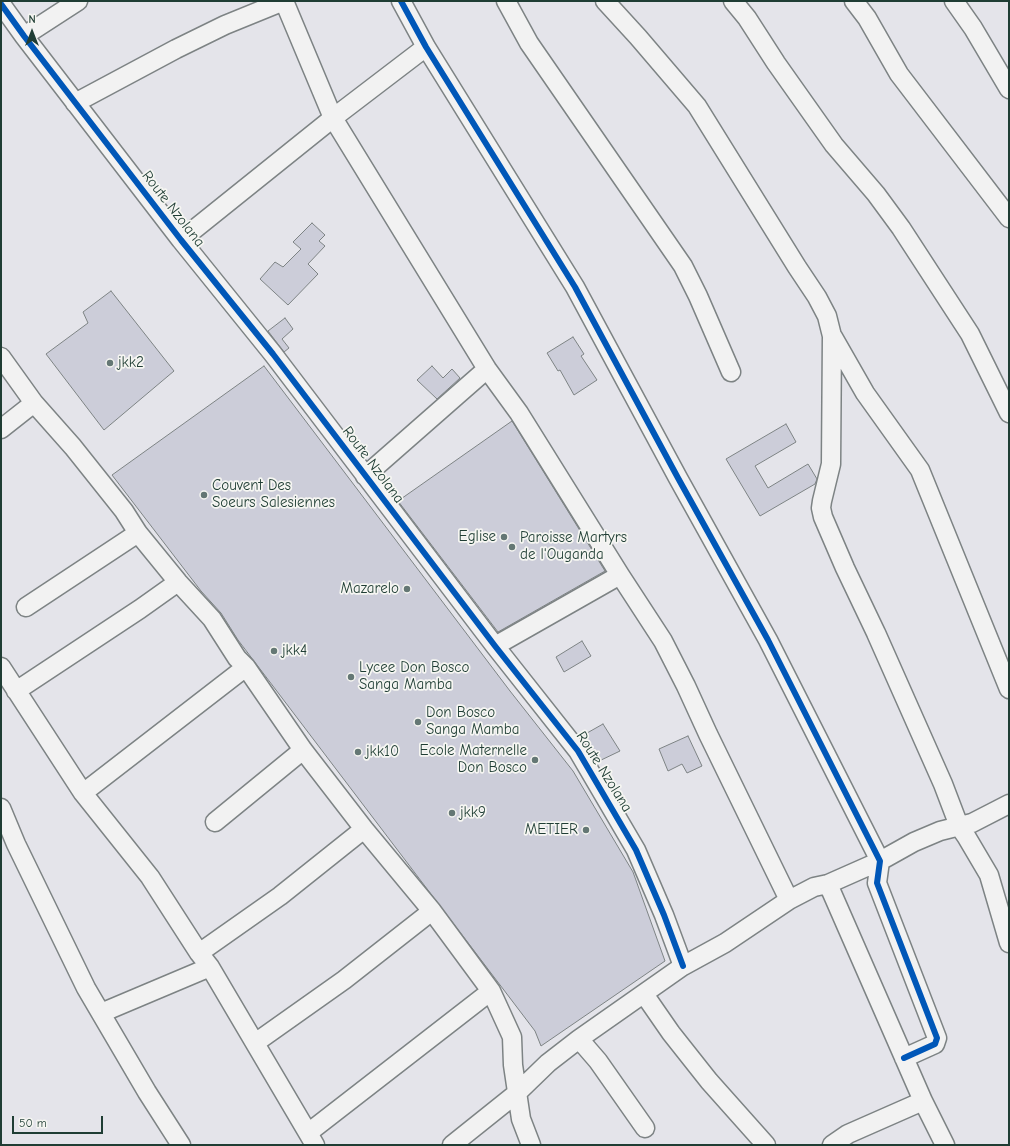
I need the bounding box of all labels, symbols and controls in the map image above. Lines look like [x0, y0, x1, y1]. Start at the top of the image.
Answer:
north arrow [12, 12, 52, 52]
text: N [28, 13, 36, 26]
street label: Route Nzolana [138, 167, 208, 251]
place label: jkk2 [118, 354, 144, 372]
marker: jkk2 [105, 358, 115, 368]
street label: Route Nzolana [338, 423, 408, 507]
place label: Couvent Des Soeurs Salesiennes [212, 477, 335, 512]
marker: Couvent Des Soeurs Salesiennes [199, 490, 209, 500]
place label: Eglise [459, 528, 496, 546]
place label: Paroisse Martyrs de l'Ouganda [520, 529, 627, 564]
marker: Eglise [499, 532, 509, 542]
marker: Paroisse Martyrs de l'Ouganda [507, 542, 517, 552]
place label: Mazarelo [340, 580, 399, 598]
marker: Mazarelo [402, 584, 412, 594]
place label: jkk4 [282, 642, 307, 660]
marker: jkk4 [269, 646, 279, 656]
place label: Lycee Don Bosco Sanga Mamba [359, 659, 469, 694]
marker: Lycee Don Bosco Sanga Mamba [346, 672, 356, 682]
place label: Don Bosco Sanga Mamba [426, 704, 519, 739]
marker: Don Bosco Sanga Mamba [413, 717, 423, 727]
street label: Route Nzolana [572, 728, 636, 816]
place label: Ecole Maternelle Don Bosco [419, 742, 527, 777]
place label: jkk10 [366, 743, 399, 761]
marker: jkk10 [353, 747, 363, 757]
marker: Ecole Maternelle Don Bosco [530, 755, 540, 765]
place label: jkk9 [460, 804, 486, 822]
marker: jkk9 [447, 808, 457, 818]
place label: METIER [525, 821, 578, 839]
marker: METIER [581, 825, 591, 835]
scale bar [14, 1108, 105, 1134]
text: 50 m [19, 1116, 47, 1130]

